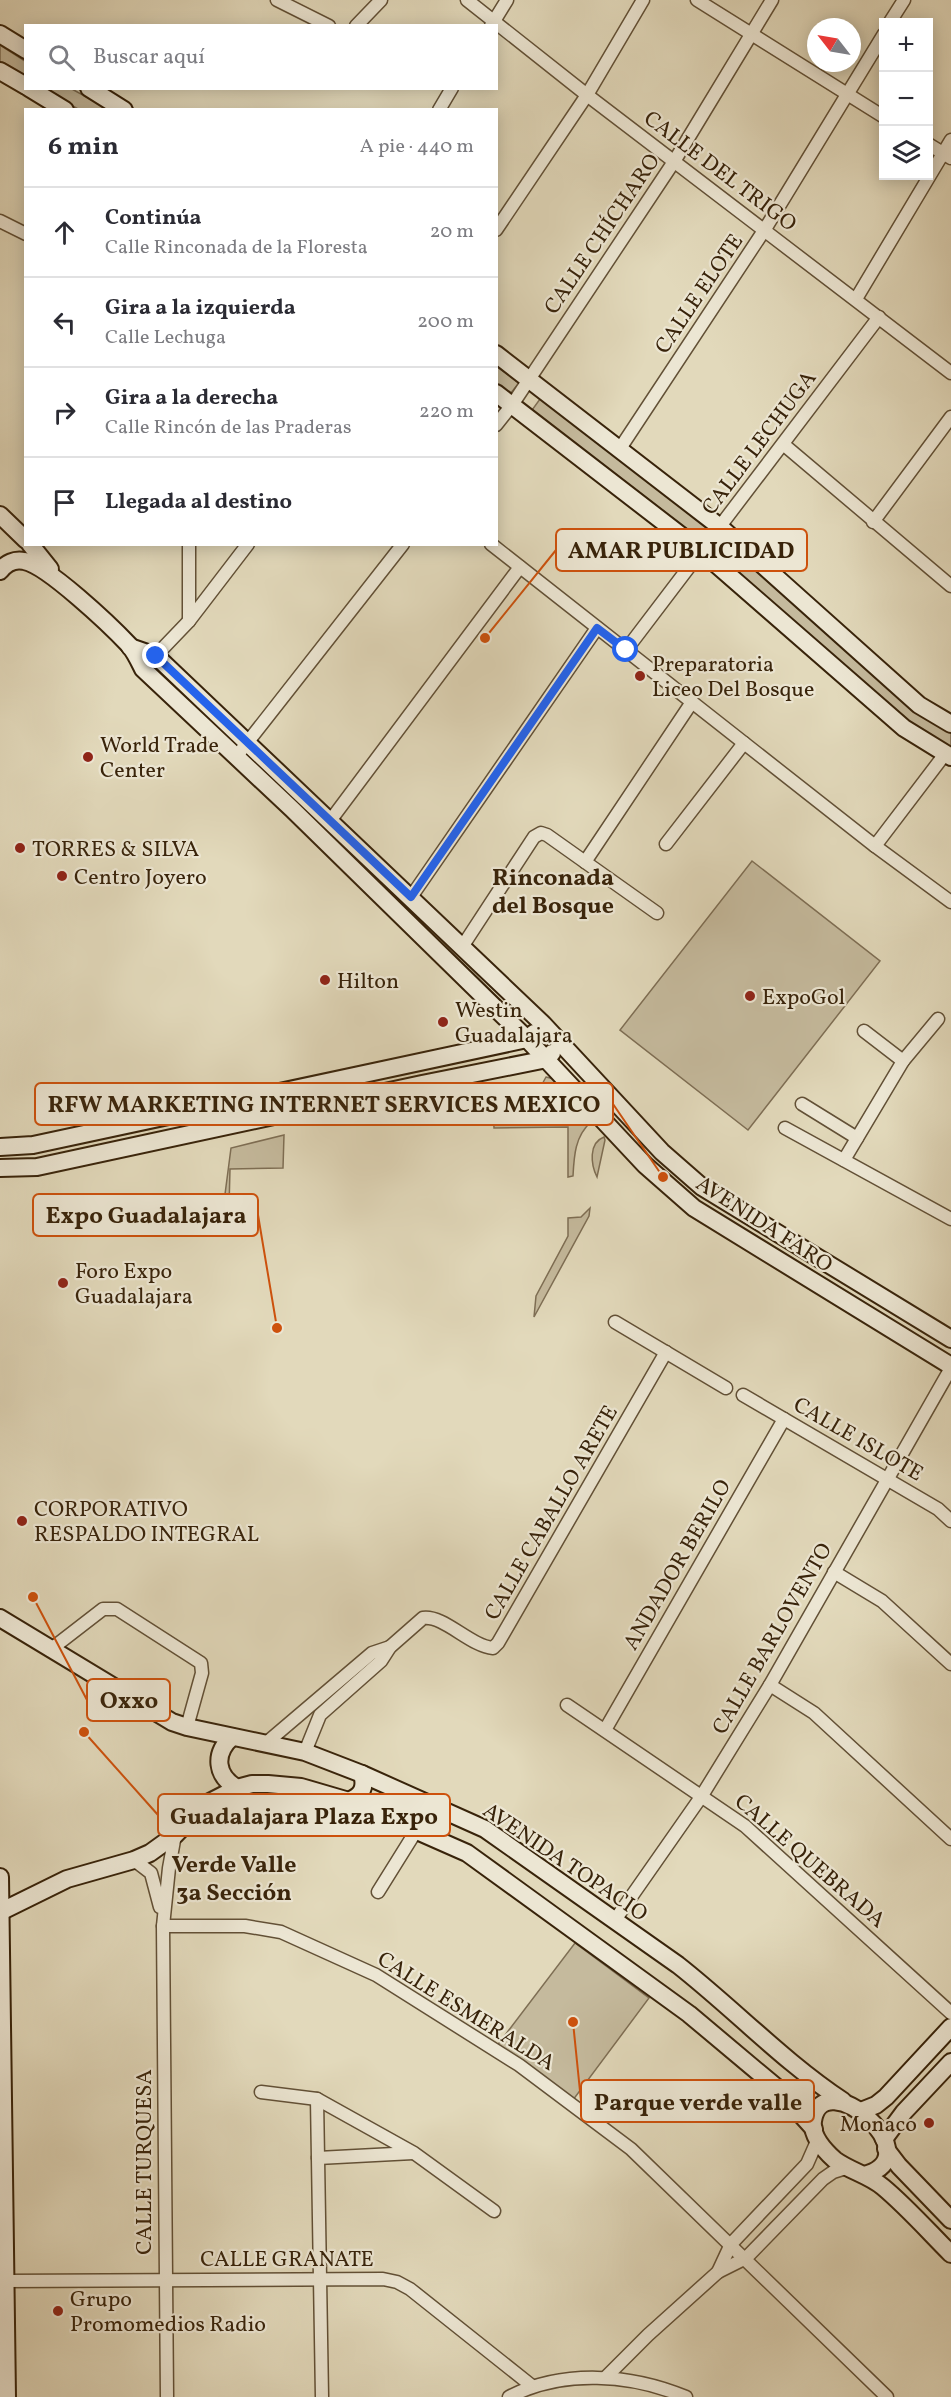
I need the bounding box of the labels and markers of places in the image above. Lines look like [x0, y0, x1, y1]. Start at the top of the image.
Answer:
callout: AMAR PUBLICIDAD [556, 529, 807, 571]
place label: Preparatoria Liceo Del Bosque [652, 650, 814, 706]
marker: Preparatoria Liceo Del Bosque [633, 669, 647, 683]
place label: World Trade Center [100, 731, 219, 787]
marker: World Trade Center [81, 750, 95, 764]
place label: TORRES & SILVA [32, 835, 199, 866]
marker: TORRES & SILVA [13, 841, 27, 855]
place label: Centro Joyero [74, 863, 207, 894]
marker: Centro Joyero [55, 869, 69, 883]
place label: Hilton [337, 967, 399, 998]
marker: Hilton [318, 973, 332, 987]
place label: ExpoGol [762, 983, 845, 1014]
marker: ExpoGol [743, 989, 757, 1003]
place label: Westin Guadalajara [455, 996, 573, 1052]
marker: Westin Guadalajara [436, 1015, 450, 1029]
callout: RFW MARKETING INTERNET SERVICES MEXICO [35, 1083, 613, 1125]
callout: Expo Guadalajara [33, 1194, 258, 1236]
place label: Foro Expo Guadalajara [75, 1257, 193, 1313]
marker: Foro Expo Guadalajara [56, 1276, 70, 1290]
place label: CORPORATIVO RESPALDO INTEGRAL [34, 1495, 259, 1551]
marker: CORPORATIVO RESPALDO INTEGRAL [15, 1514, 29, 1528]
callout: Oxxo [87, 1679, 170, 1721]
callout: Guadalajara Plaza Expo [158, 1794, 450, 1836]
callout: Parque verde valle [581, 2080, 814, 2122]
place label: Monaco [840, 2110, 917, 2141]
marker: Monaco [922, 2116, 936, 2130]
place label: Grupo Promomedios Radio [70, 2285, 266, 2341]
marker: Grupo Promomedios Radio [51, 2304, 65, 2318]

